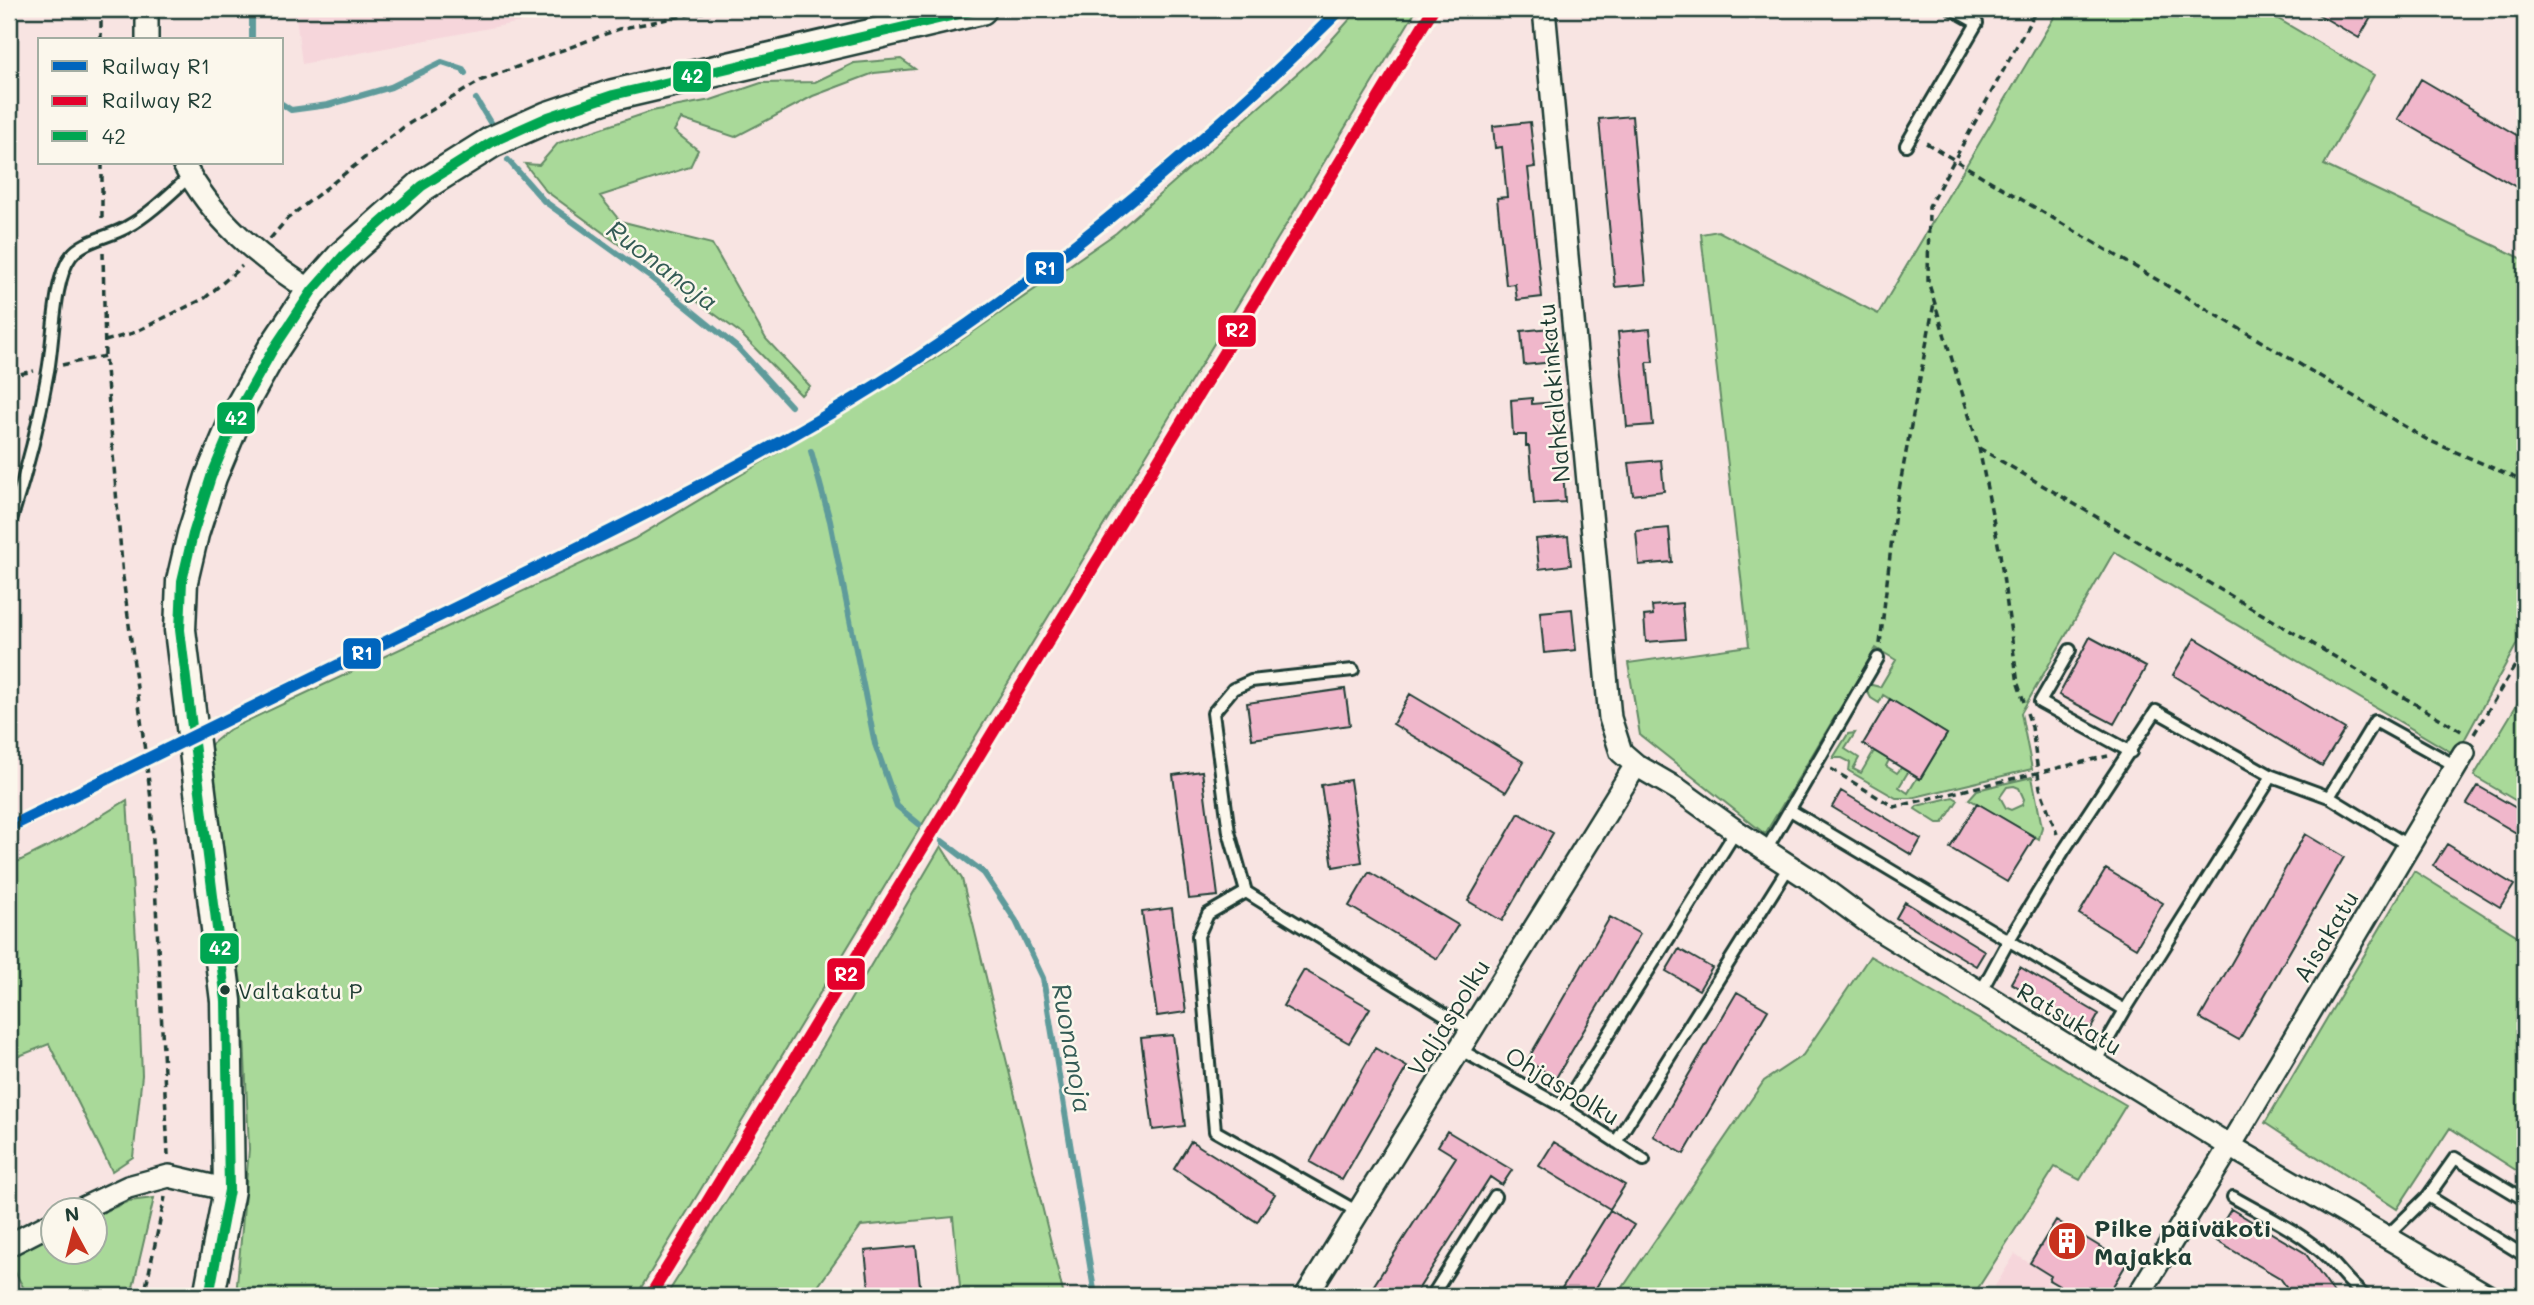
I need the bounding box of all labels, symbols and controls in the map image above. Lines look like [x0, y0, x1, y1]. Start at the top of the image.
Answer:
legend [38, 38, 284, 164]
text: Railway R1 [102, 52, 210, 79]
line badge: 42 [672, 60, 712, 93]
text: 42 [681, 63, 703, 88]
text: Railway R2 [102, 86, 212, 113]
text: 42 [102, 122, 126, 149]
water label: Ruonanoja [600, 212, 726, 318]
line badge: R1 [1025, 251, 1065, 285]
text: R1 [1034, 255, 1056, 280]
street label: Nahkalakinkatu [1530, 302, 1576, 484]
line badge: R2 [1217, 314, 1257, 348]
text: R2 [1225, 317, 1249, 342]
line badge: 42 [216, 401, 256, 435]
text: 42 [225, 405, 247, 430]
line badge: R1 [342, 637, 382, 670]
text: R1 [351, 640, 373, 665]
street label: Aisakatu [2285, 884, 2365, 988]
line badge: 42 [199, 932, 240, 965]
text: 42 [209, 935, 231, 960]
street label: Valjaspolku [1400, 953, 1496, 1081]
line badge: R2 [826, 957, 866, 991]
text: R2 [834, 961, 858, 986]
street label: Ratsukatu [2012, 975, 2128, 1061]
place label: Valtakatu P [238, 976, 362, 1005]
water label: Ruonanoja [1045, 980, 1101, 1116]
marker: Valtakatu P [218, 983, 232, 997]
street label: Ohjaspolku [1500, 1039, 1626, 1131]
north arrow [38, 1196, 108, 1266]
text: N [63, 1200, 81, 1227]
place label: Pilke päiväkoti Majakka [2094, 1212, 2272, 1271]
building icon: Pilke päiväkoti Majakka [2046, 1220, 2088, 1262]

